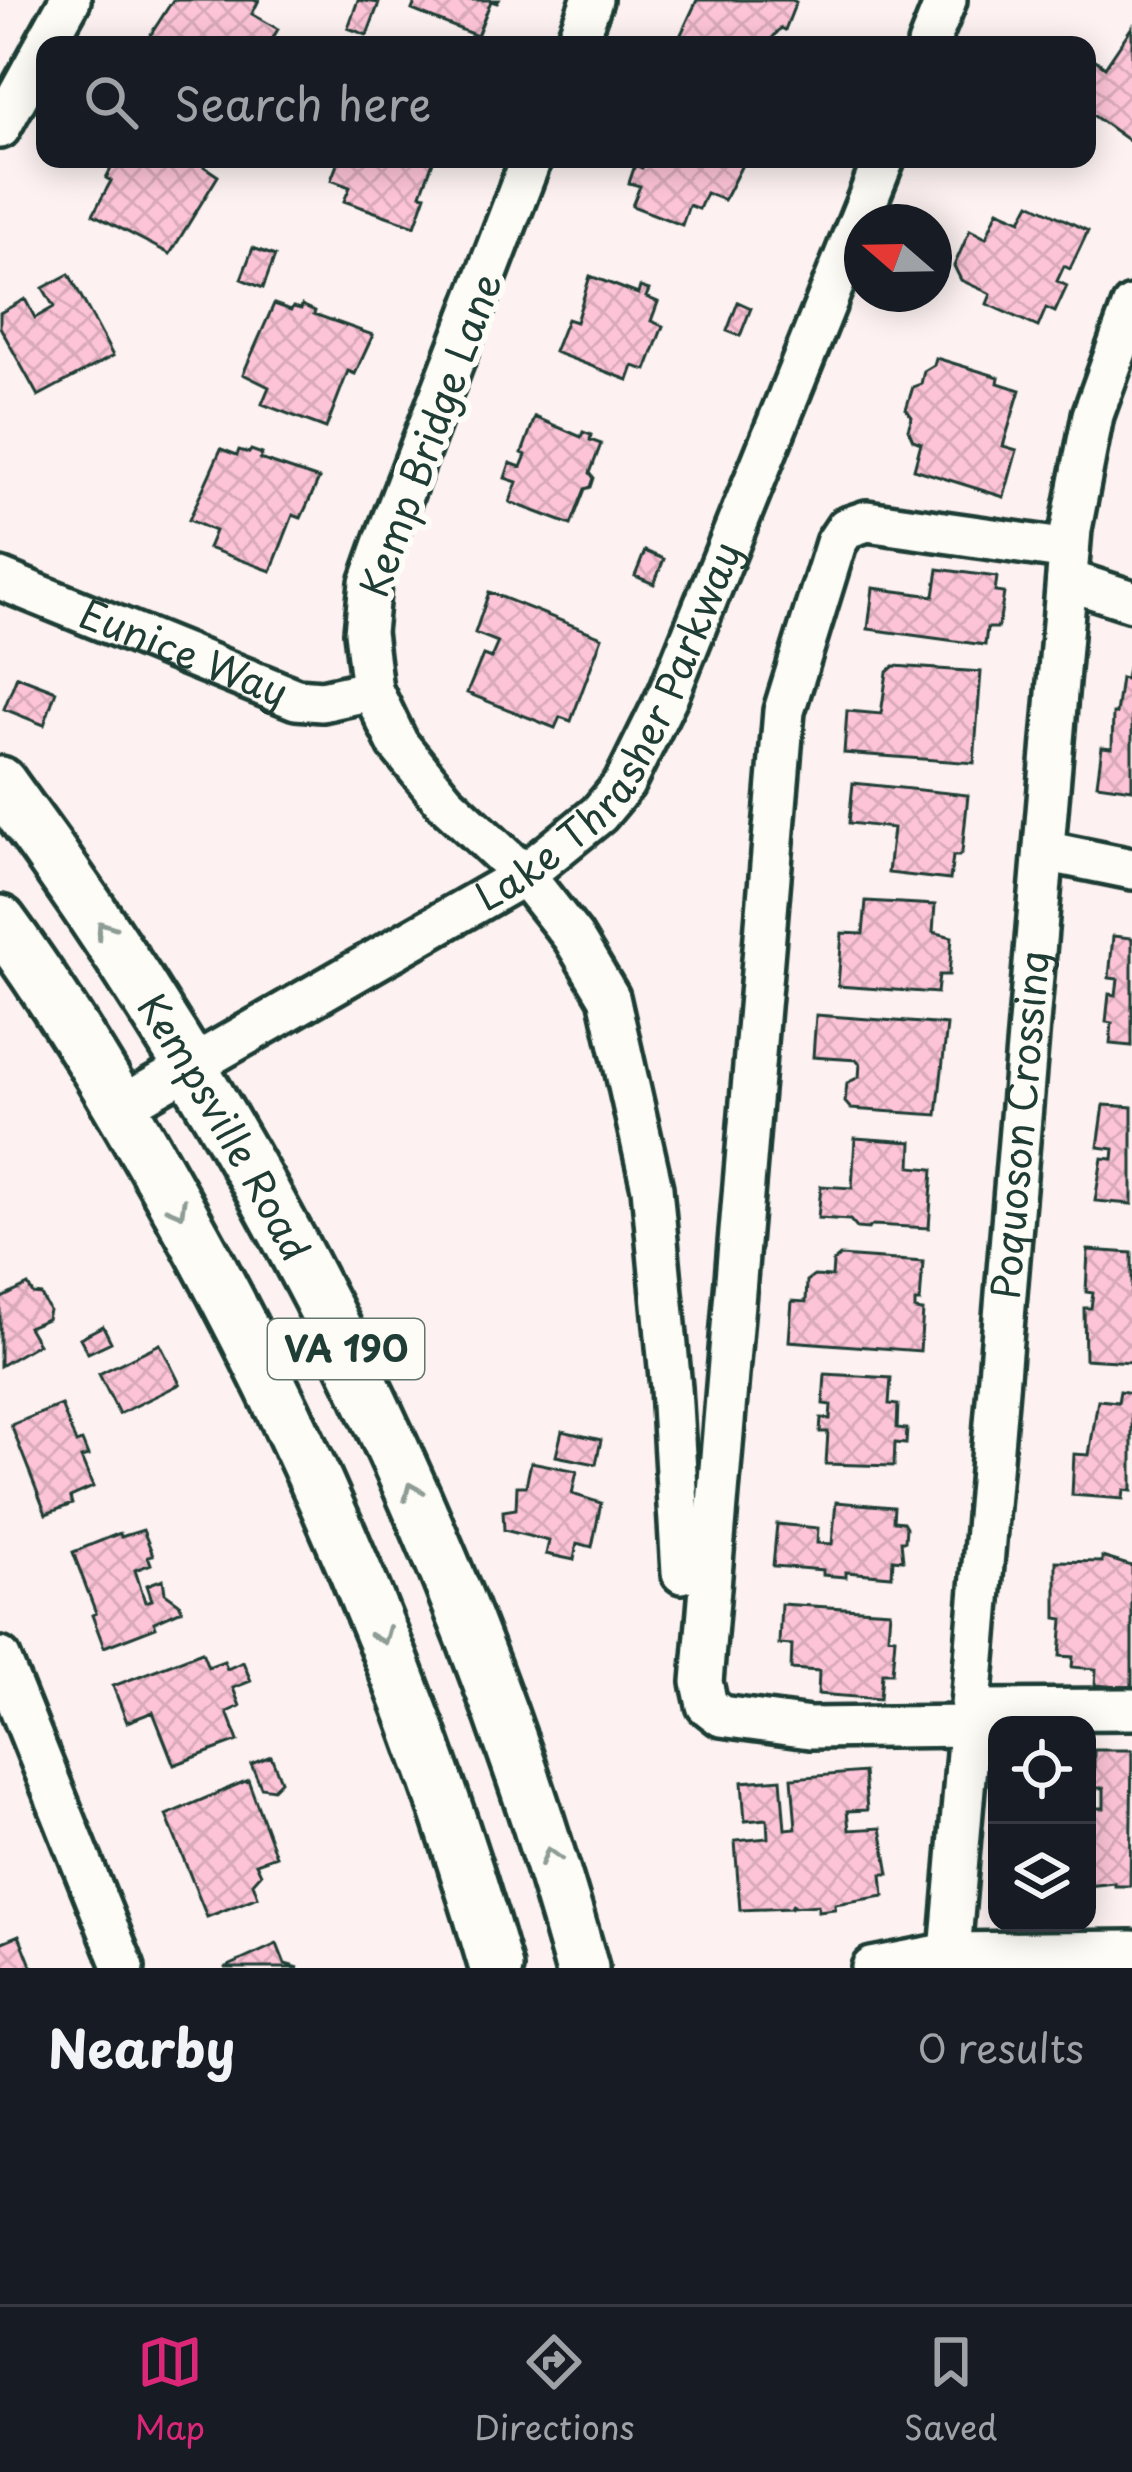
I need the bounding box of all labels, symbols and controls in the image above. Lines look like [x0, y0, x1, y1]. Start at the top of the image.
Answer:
search box [36, 36, 1096, 168]
text: Search here [174, 68, 431, 136]
icon: search [78, 69, 144, 135]
north arrow [844, 204, 952, 312]
street label: Kemp Bridge Lane [343, 264, 515, 605]
street label: Lake Thrasher Parkway [463, 532, 754, 924]
street label: Eunice Way [71, 582, 298, 720]
one-way arrow [96, 920, 118, 942]
street label: Poquoson Crossing [974, 948, 1062, 1301]
street label: Kempsville Road [125, 981, 327, 1270]
one-way arrow [164, 1196, 187, 1217]
road number: VA 190 [268, 1319, 424, 1379]
one-way arrow [402, 1482, 426, 1503]
one-way arrow [368, 1625, 392, 1646]
map controls [988, 1716, 1096, 1932]
button: locate [988, 1716, 1096, 1824]
button: layers [988, 1824, 1096, 1932]
one-way arrow [539, 1846, 564, 1867]
text: Nearby [48, 2008, 235, 2085]
text: 0 results [918, 2017, 1084, 2076]
tab: Map [135, 2329, 205, 2451]
tab: Directions [474, 2329, 635, 2451]
tab: Saved [904, 2329, 997, 2451]

